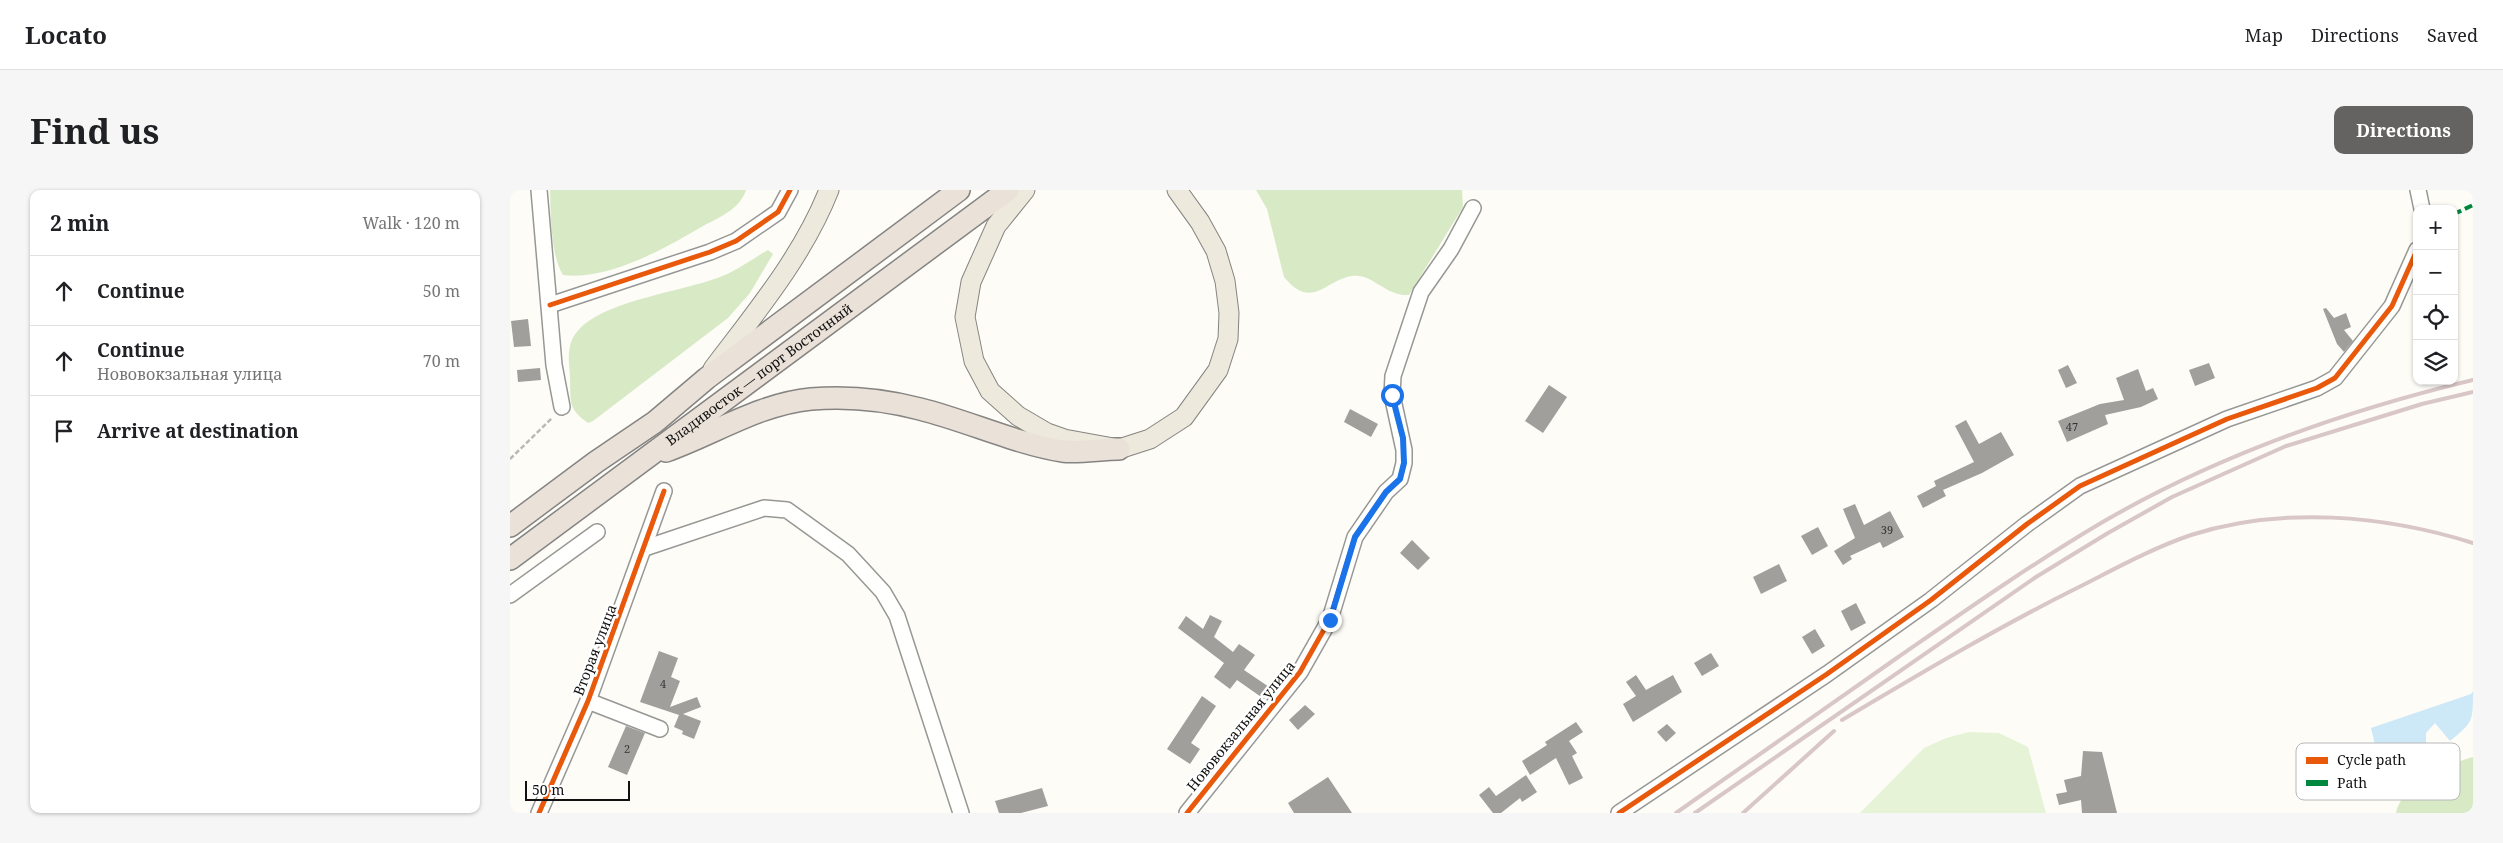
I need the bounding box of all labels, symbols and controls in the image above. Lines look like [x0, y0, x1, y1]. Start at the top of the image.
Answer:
text: Locato [25, 18, 107, 51]
text: Map [2245, 23, 2283, 47]
text: Directions [2311, 23, 2399, 47]
text: Saved [2427, 23, 2478, 47]
button: Directions [2334, 106, 2473, 154]
text: Find us [30, 107, 159, 154]
map controls [2413, 205, 2458, 385]
button: + [2413, 205, 2458, 250]
text: 2 min [50, 209, 109, 237]
text: Walk · 120 m [363, 212, 460, 234]
button: − [2413, 250, 2458, 295]
icon: ahead [50, 277, 78, 305]
text: Continue [97, 278, 185, 304]
text: 50 m [423, 280, 460, 302]
button: locate [2413, 295, 2458, 340]
street label: Владивосток — порт Восточный [662, 299, 856, 449]
text: Continue [97, 337, 185, 363]
button: layers [2413, 340, 2458, 385]
icon: ahead [50, 347, 78, 375]
text: 70 m [423, 350, 460, 372]
text: Нововокзальная улица [97, 363, 282, 385]
route start [1381, 384, 1404, 407]
icon: arrive [50, 417, 78, 445]
text: Arrive at destination [97, 418, 299, 444]
house number: 47 [2066, 419, 2078, 434]
house number: 39 [1881, 522, 1893, 537]
street label: Вторая улица [568, 601, 621, 698]
route end [1319, 609, 1342, 632]
street label: Нововокзальная улица [1182, 657, 1299, 795]
house number: 4 [660, 676, 666, 691]
house number: 2 [624, 741, 630, 756]
legend [2296, 743, 2460, 800]
text: Cycle path [2337, 750, 2406, 769]
text: Path [2337, 773, 2367, 792]
scale bar [525, 778, 630, 801]
text: 50 m [532, 780, 565, 799]

